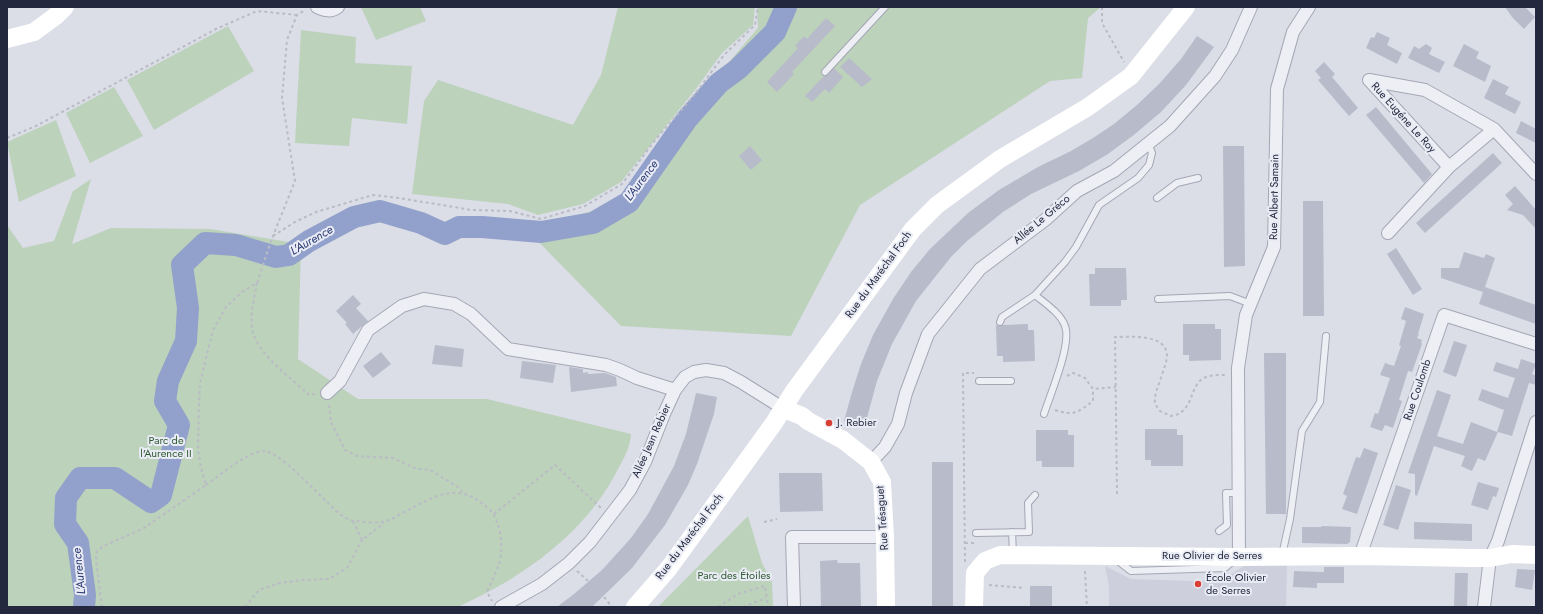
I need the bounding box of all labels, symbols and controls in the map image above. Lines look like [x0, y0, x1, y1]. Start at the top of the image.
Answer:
street label: Rue Eugéne Le Roy [1368, 80, 1438, 156]
street label: Rue Albert Samain [1268, 154, 1282, 240]
water label: L'Aurence [622, 158, 662, 204]
street label: Allée Le Gréco [1011, 192, 1073, 248]
water label: L'Aurence [288, 223, 336, 259]
street label: Rue du Maréchal Foch [843, 229, 915, 321]
street label: Rue Coulomb [1401, 358, 1435, 422]
street label: Allée Jean Rebier [630, 402, 674, 480]
place label: J. Rebier [837, 416, 877, 430]
marker: J. Rebier [824, 418, 834, 428]
park label: Parc de l'Aurence II [140, 434, 192, 460]
street label: Rue Trésaguet [874, 485, 892, 551]
street label: Rue du Maréchal Foch [653, 491, 727, 583]
water label: L'Aurence [70, 547, 90, 595]
street label: Rue Olivier de Serres [1162, 549, 1262, 563]
park label: Parc des Étoiles [697, 569, 771, 583]
place label: École Olivier de Serres [1206, 571, 1266, 597]
marker: École Olivier de Serres [1193, 579, 1203, 589]

